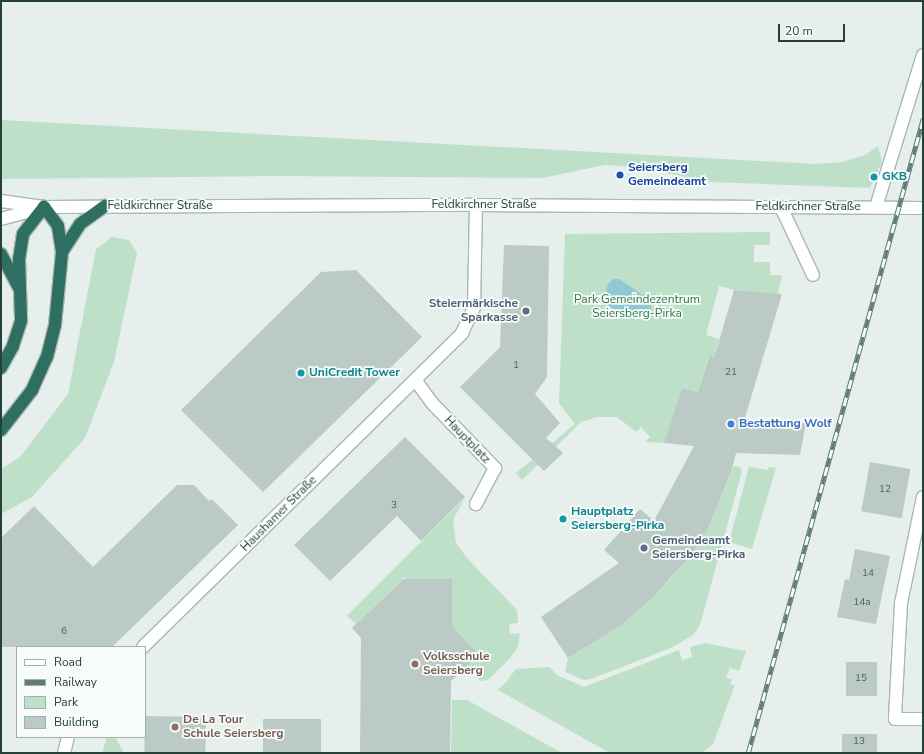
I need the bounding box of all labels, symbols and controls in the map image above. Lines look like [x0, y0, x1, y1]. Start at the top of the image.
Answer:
scale bar [780, 16, 847, 42]
text: 20 m [785, 23, 813, 39]
place label: Seiersberg Gemeindeamt [628, 161, 706, 189]
marker: Seiersberg Gemeindeamt [615, 170, 625, 180]
place label: GKB [882, 170, 907, 184]
marker: GKB [869, 172, 879, 182]
street label: Feldkirchner Straße [431, 198, 537, 212]
street label: Feldkirchner Straße [107, 199, 213, 213]
street label: Feldkirchner Straße [755, 200, 861, 214]
park label: Park Gemeindezentrum Seiersberg-Pirka [574, 293, 700, 321]
place label: Steiermärkische Sparkasse [429, 297, 518, 325]
marker: Steiermärkische Sparkasse [521, 306, 531, 316]
house number: 1 [513, 360, 519, 372]
place label: UniCredit Tower [309, 366, 400, 380]
house number: 21 [725, 367, 737, 379]
marker: UniCredit Tower [296, 368, 306, 378]
street label: Hauptplatz [441, 413, 493, 467]
place label: Bestattung Wolf [739, 417, 832, 431]
marker: Bestattung Wolf [726, 419, 736, 429]
street label: Haushamer Straße [238, 473, 320, 555]
house number: 12 [879, 484, 891, 496]
house number: 3 [391, 500, 397, 512]
place label: Hauptplatz Seiersberg-Pirka [571, 505, 664, 533]
marker: Hauptplatz Seiersberg-Pirka [558, 514, 568, 524]
place label: Gemeindeamt Seiersberg-Pirka [652, 534, 745, 562]
marker: Gemeindeamt Seiersberg-Pirka [639, 543, 649, 553]
house number: 14 [862, 568, 874, 580]
house number: 14a [853, 597, 871, 609]
house number: 6 [61, 626, 67, 638]
legend [16, 646, 146, 738]
place label: Volksschule Seiersberg [423, 650, 489, 678]
text: Road [54, 654, 82, 670]
marker: Volksschule Seiersberg [410, 659, 420, 669]
house number: 15 [855, 673, 867, 685]
text: Railway [54, 674, 97, 690]
text: Park [54, 694, 78, 710]
place label: De La Tour Schule Seiersberg [183, 713, 283, 741]
text: Building [54, 714, 99, 730]
marker: De La Tour Schule Seiersberg [170, 722, 180, 732]
house number: 13 [853, 736, 865, 748]

